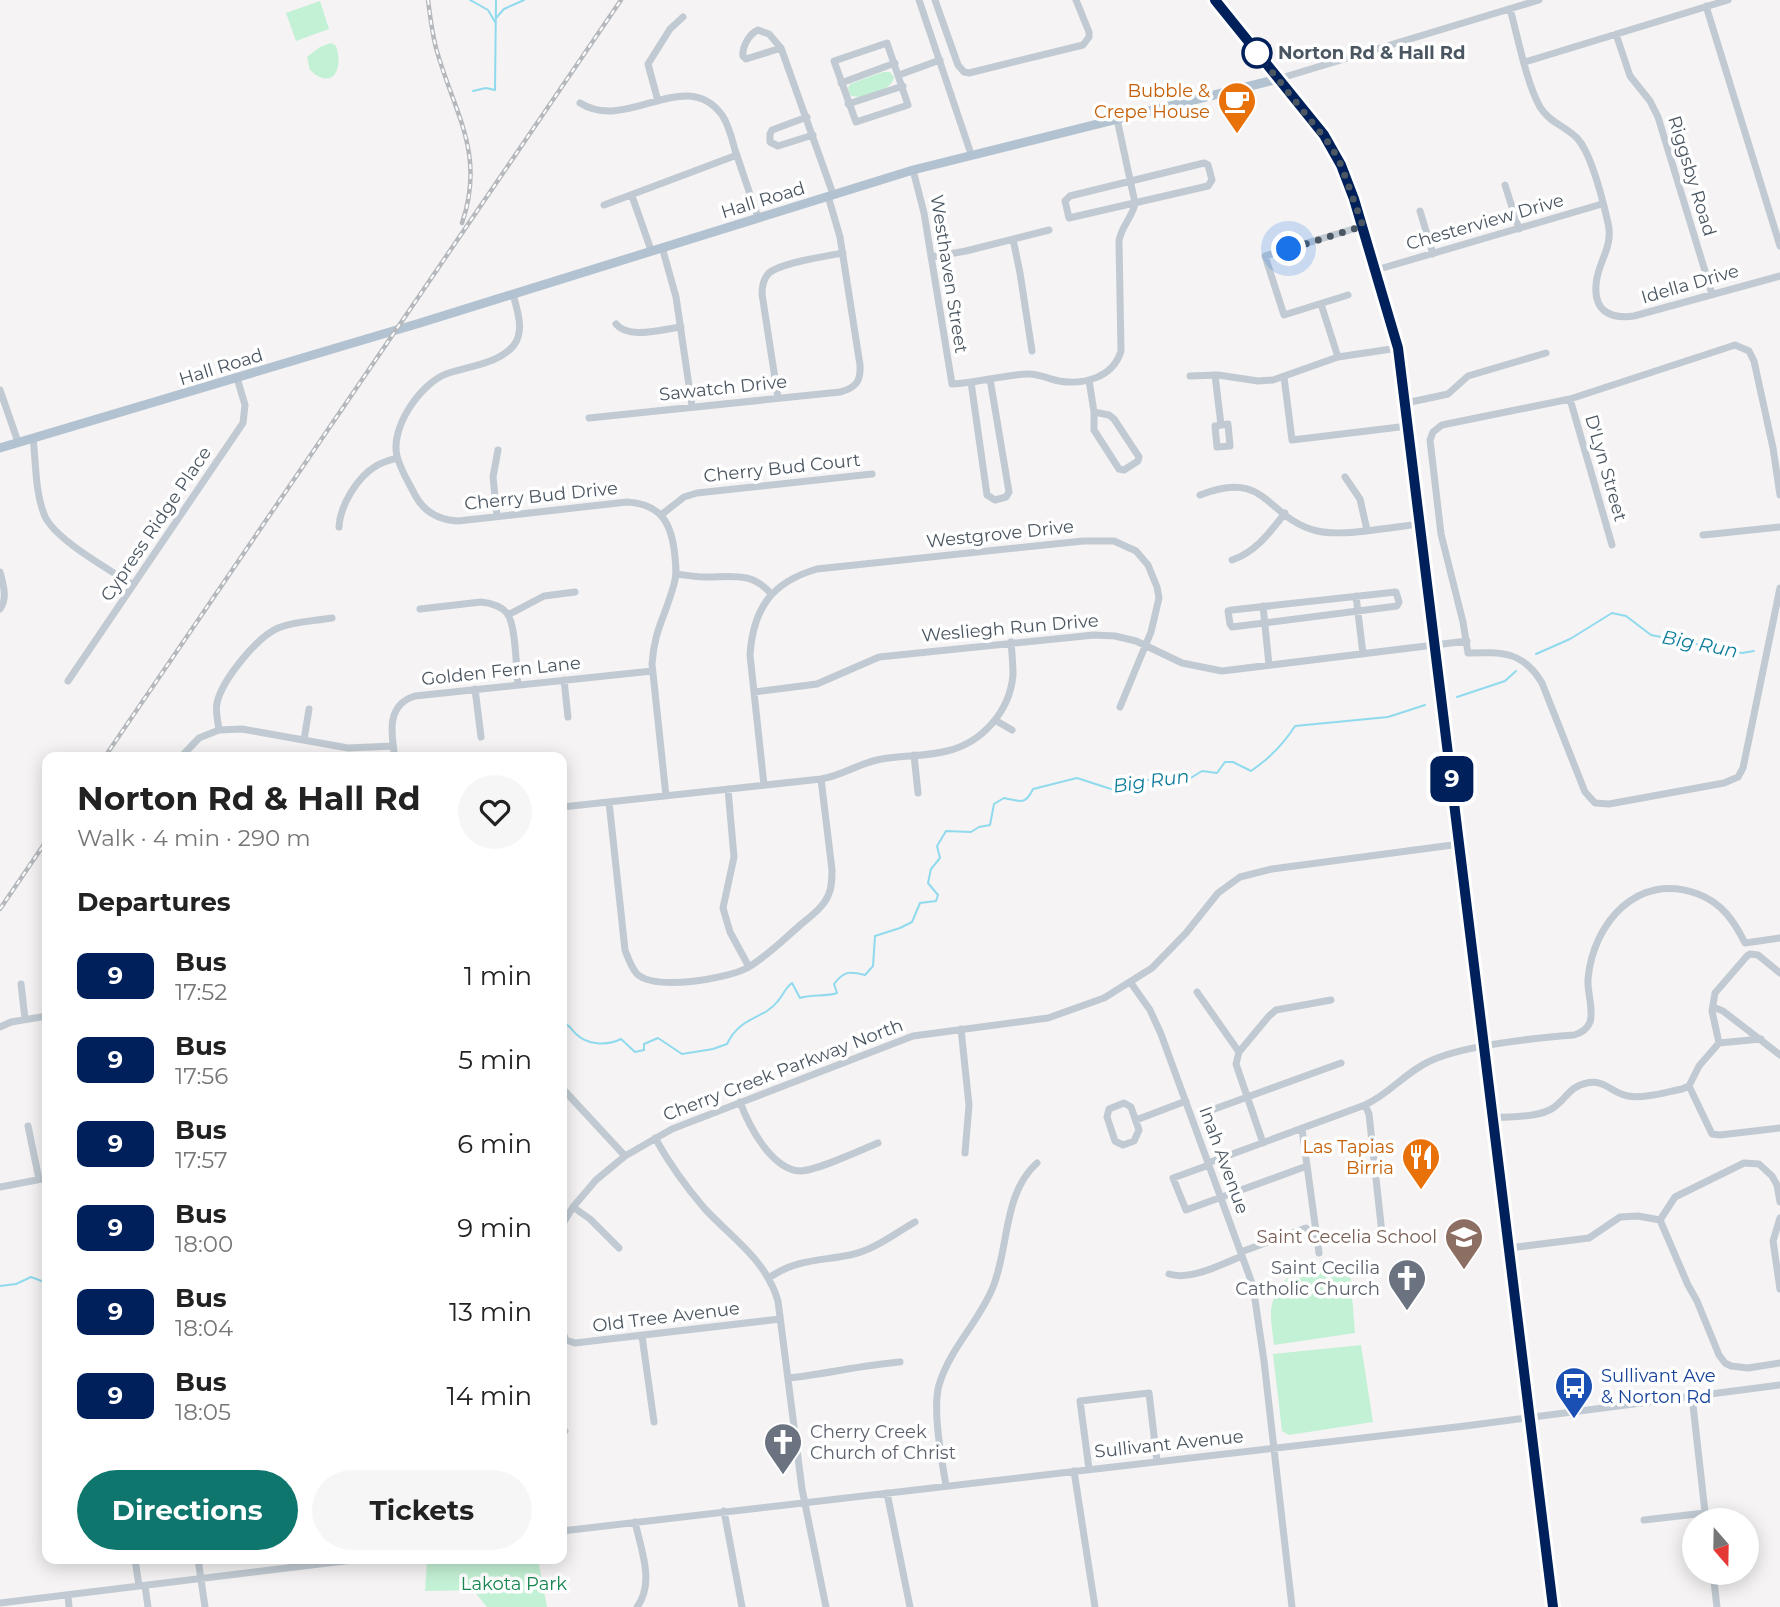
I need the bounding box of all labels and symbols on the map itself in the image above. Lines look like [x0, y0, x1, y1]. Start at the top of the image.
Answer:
marker: Norton Rd & Hall Rd [1242, 38, 1272, 68]
place label: Norton Rd & Hall Rd [1278, 42, 1465, 64]
place label: Bubble & Crepe House [1094, 80, 1210, 123]
cafe icon: Bubble & Crepe House [1216, 80, 1258, 135]
street label: Riggsby Road [1663, 113, 1721, 239]
street label: Hall Road [718, 177, 808, 223]
street label: Chesterview Drive [1404, 189, 1566, 255]
street label: Westhaven Street [926, 193, 972, 355]
your location [1271, 231, 1306, 266]
street label: Idella Drive [1639, 260, 1742, 308]
street label: Hall Road [176, 344, 266, 390]
street label: Sawatch Drive [658, 370, 788, 406]
street label: D'Lyn Street [1580, 412, 1632, 524]
street label: Cypress Ridge Place [96, 442, 216, 606]
street label: Cherry Bud Court [702, 449, 862, 487]
street label: Cherry Bud Drive [463, 477, 619, 515]
street label: Westgrove Drive [925, 515, 1075, 553]
street label: Wesliegh Run Drive [921, 609, 1100, 647]
water label: Big Run [1660, 625, 1740, 663]
street label: Golden Fern Lane [420, 652, 582, 690]
line badge: 9 [1429, 756, 1475, 802]
water label: Big Run [1111, 764, 1191, 798]
street label: Cherry Creek Parkway North [660, 1014, 906, 1126]
street label: Inah Avenue [1194, 1103, 1254, 1217]
place label: Las Tapias Birria [1302, 1136, 1394, 1179]
restaurant icon: Las Tapias Birria [1400, 1136, 1442, 1191]
school or university icon: Saint Cecelia School [1443, 1216, 1485, 1271]
place label: Saint Cecelia School [1257, 1226, 1437, 1248]
place label: Saint Cecilia Catholic Church [1235, 1257, 1380, 1300]
church icon: Saint Cecilia Catholic Church [1386, 1257, 1428, 1312]
street label: Old Tree Avenue [591, 1297, 741, 1337]
bus stop icon: Sullivant Ave & Norton Rd [1553, 1365, 1595, 1420]
place label: Sullivant Ave & Norton Rd [1601, 1365, 1716, 1408]
church icon: Cherry Creek Church of Christ [762, 1421, 804, 1476]
place label: Cherry Creek Church of Christ [810, 1421, 956, 1464]
street label: Sullivant Avenue [1093, 1425, 1245, 1463]
north arrow [1682, 1508, 1759, 1586]
park label: Lakota Park [461, 1573, 567, 1595]

